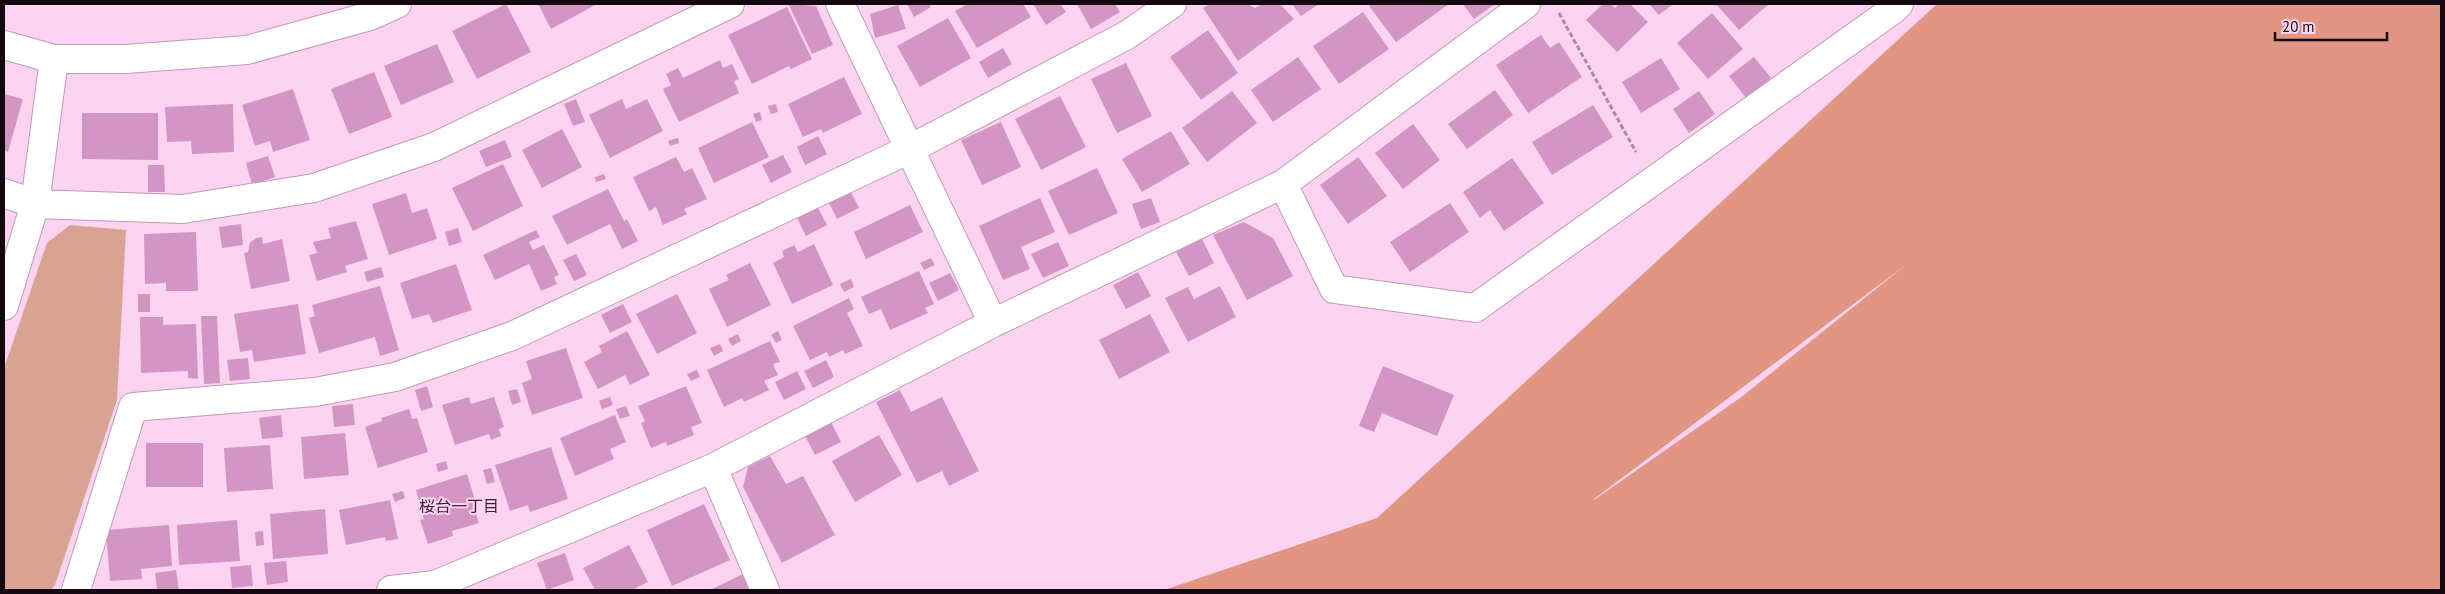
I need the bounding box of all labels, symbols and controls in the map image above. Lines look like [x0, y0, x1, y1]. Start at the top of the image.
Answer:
scale bar [2275, 10, 2388, 42]
text: 20 m [2282, 17, 2315, 36]
district label: 桜台一丁目 [419, 496, 499, 516]

